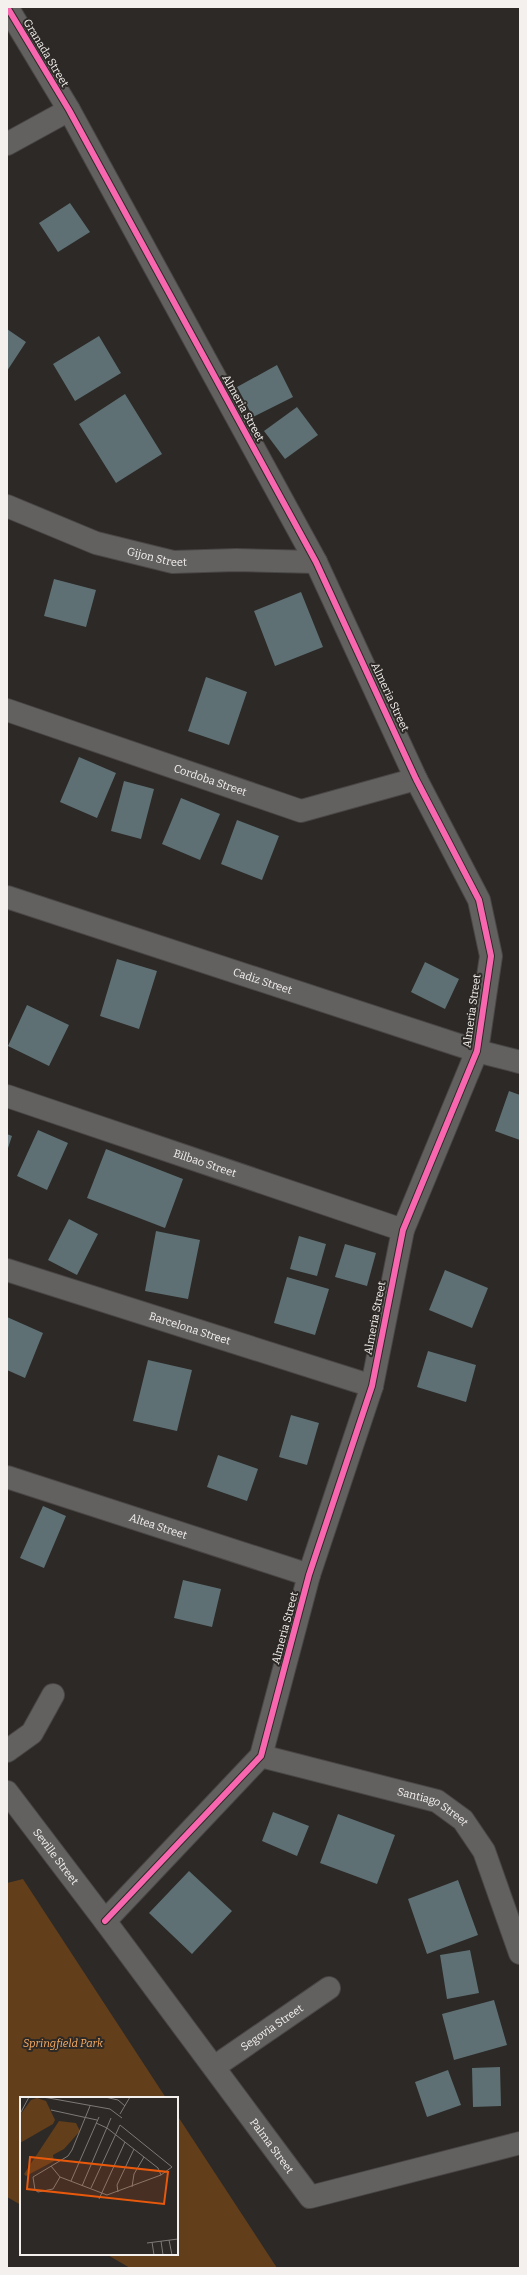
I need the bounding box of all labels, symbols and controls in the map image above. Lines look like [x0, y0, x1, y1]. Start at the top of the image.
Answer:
street label: Granada Street [21, 17, 71, 89]
street label: Almeria Street [219, 372, 267, 444]
street label: Gijon Street [126, 544, 187, 569]
street label: Almeria Street [368, 661, 412, 734]
street label: Cordoba Street [172, 761, 249, 798]
street label: Cadiz Street [231, 965, 294, 996]
street label: Almeria Street [460, 973, 484, 1049]
street label: Bilbao Street [172, 1146, 238, 1180]
street label: Almeria Street [362, 1280, 388, 1356]
street label: Barcelona Street [148, 1309, 232, 1347]
street label: Altea Street [128, 1511, 189, 1542]
street label: Almeria Street [269, 1590, 301, 1666]
street label: Santiago Street [396, 1785, 471, 1828]
street label: Seville Street [31, 1826, 81, 1887]
street label: Segovia Street [238, 2001, 305, 2053]
park label: Springfield Park [23, 2037, 104, 2050]
inset map [20, 2097, 178, 2255]
street label: Palma Street [247, 2116, 297, 2176]

